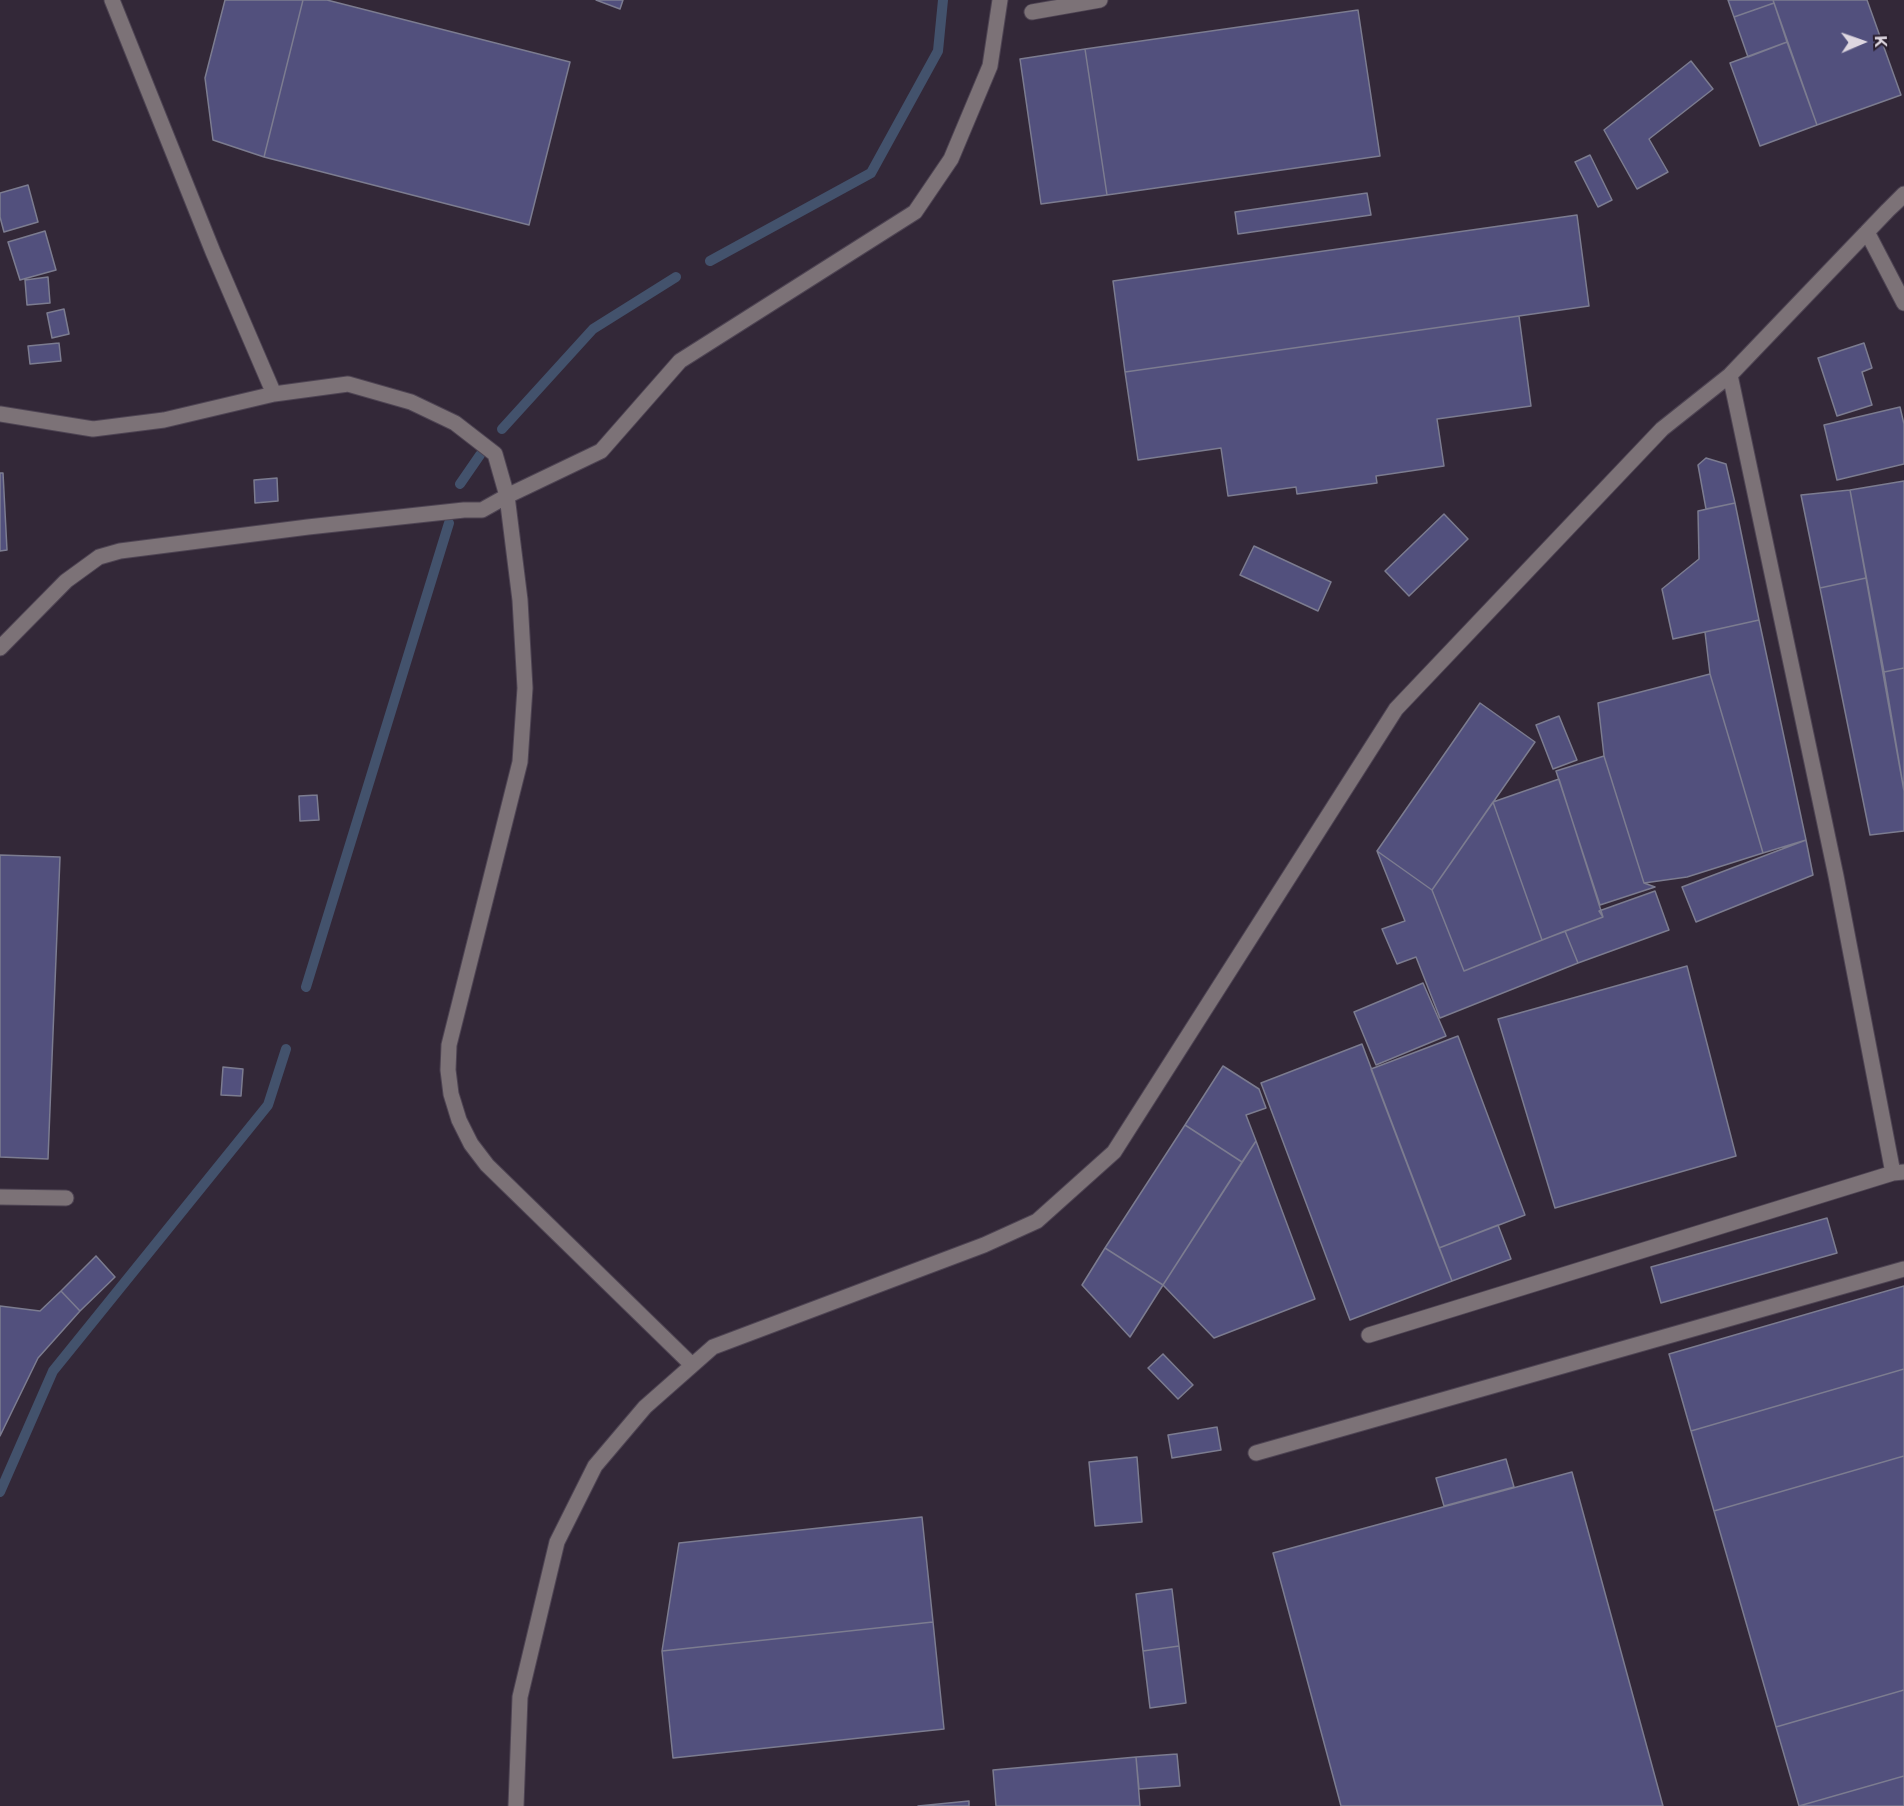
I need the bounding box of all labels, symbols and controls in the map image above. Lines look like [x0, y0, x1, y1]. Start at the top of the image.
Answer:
north arrow [1832, 12, 1892, 72]
text: K [1871, 35, 1890, 48]

